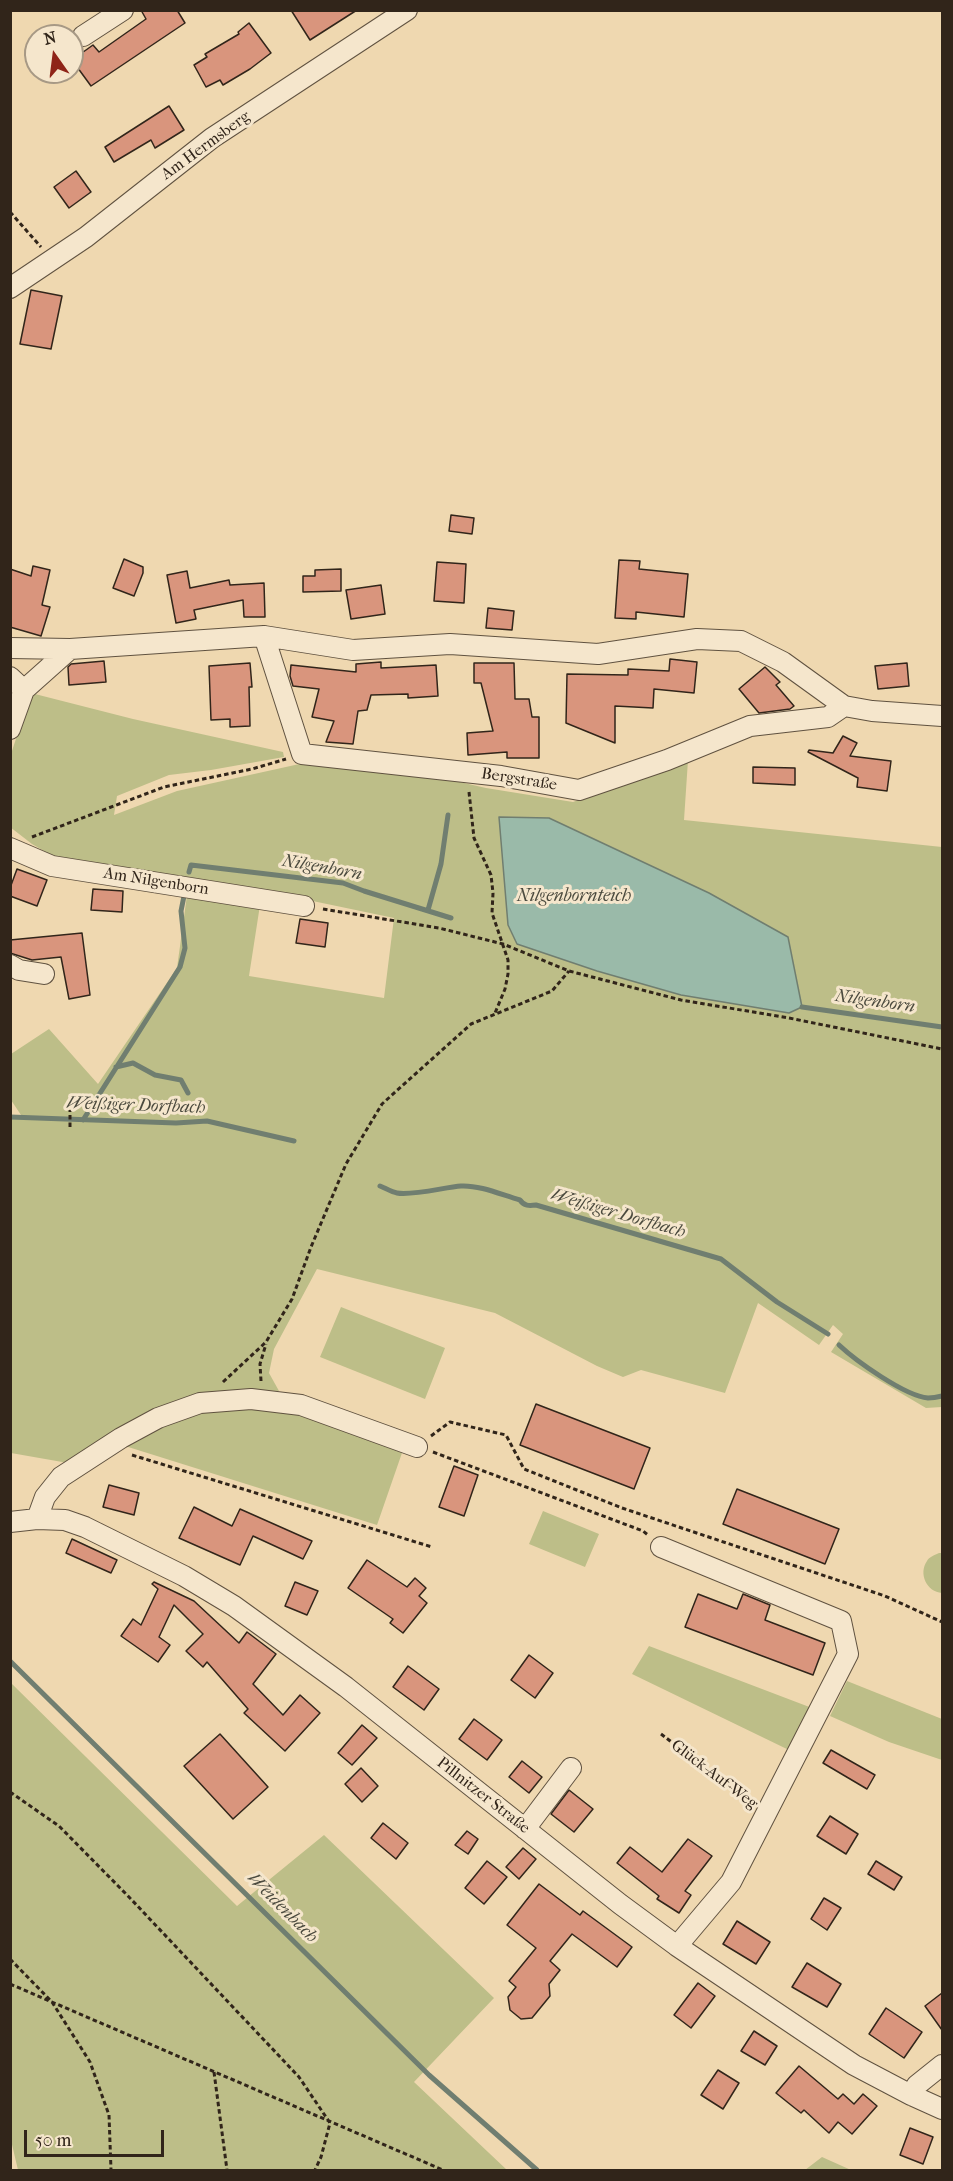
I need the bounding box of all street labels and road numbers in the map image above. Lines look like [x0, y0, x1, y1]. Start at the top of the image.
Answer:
street label: Am Hermsberg [158, 107, 254, 185]
street label: Bergstraße [480, 765, 558, 795]
street label: Am Nilgenborn [102, 864, 210, 900]
street label: Glück-Auf-Weg [667, 1736, 761, 1814]
street label: Pillnitzer Straße [433, 1754, 533, 1838]

